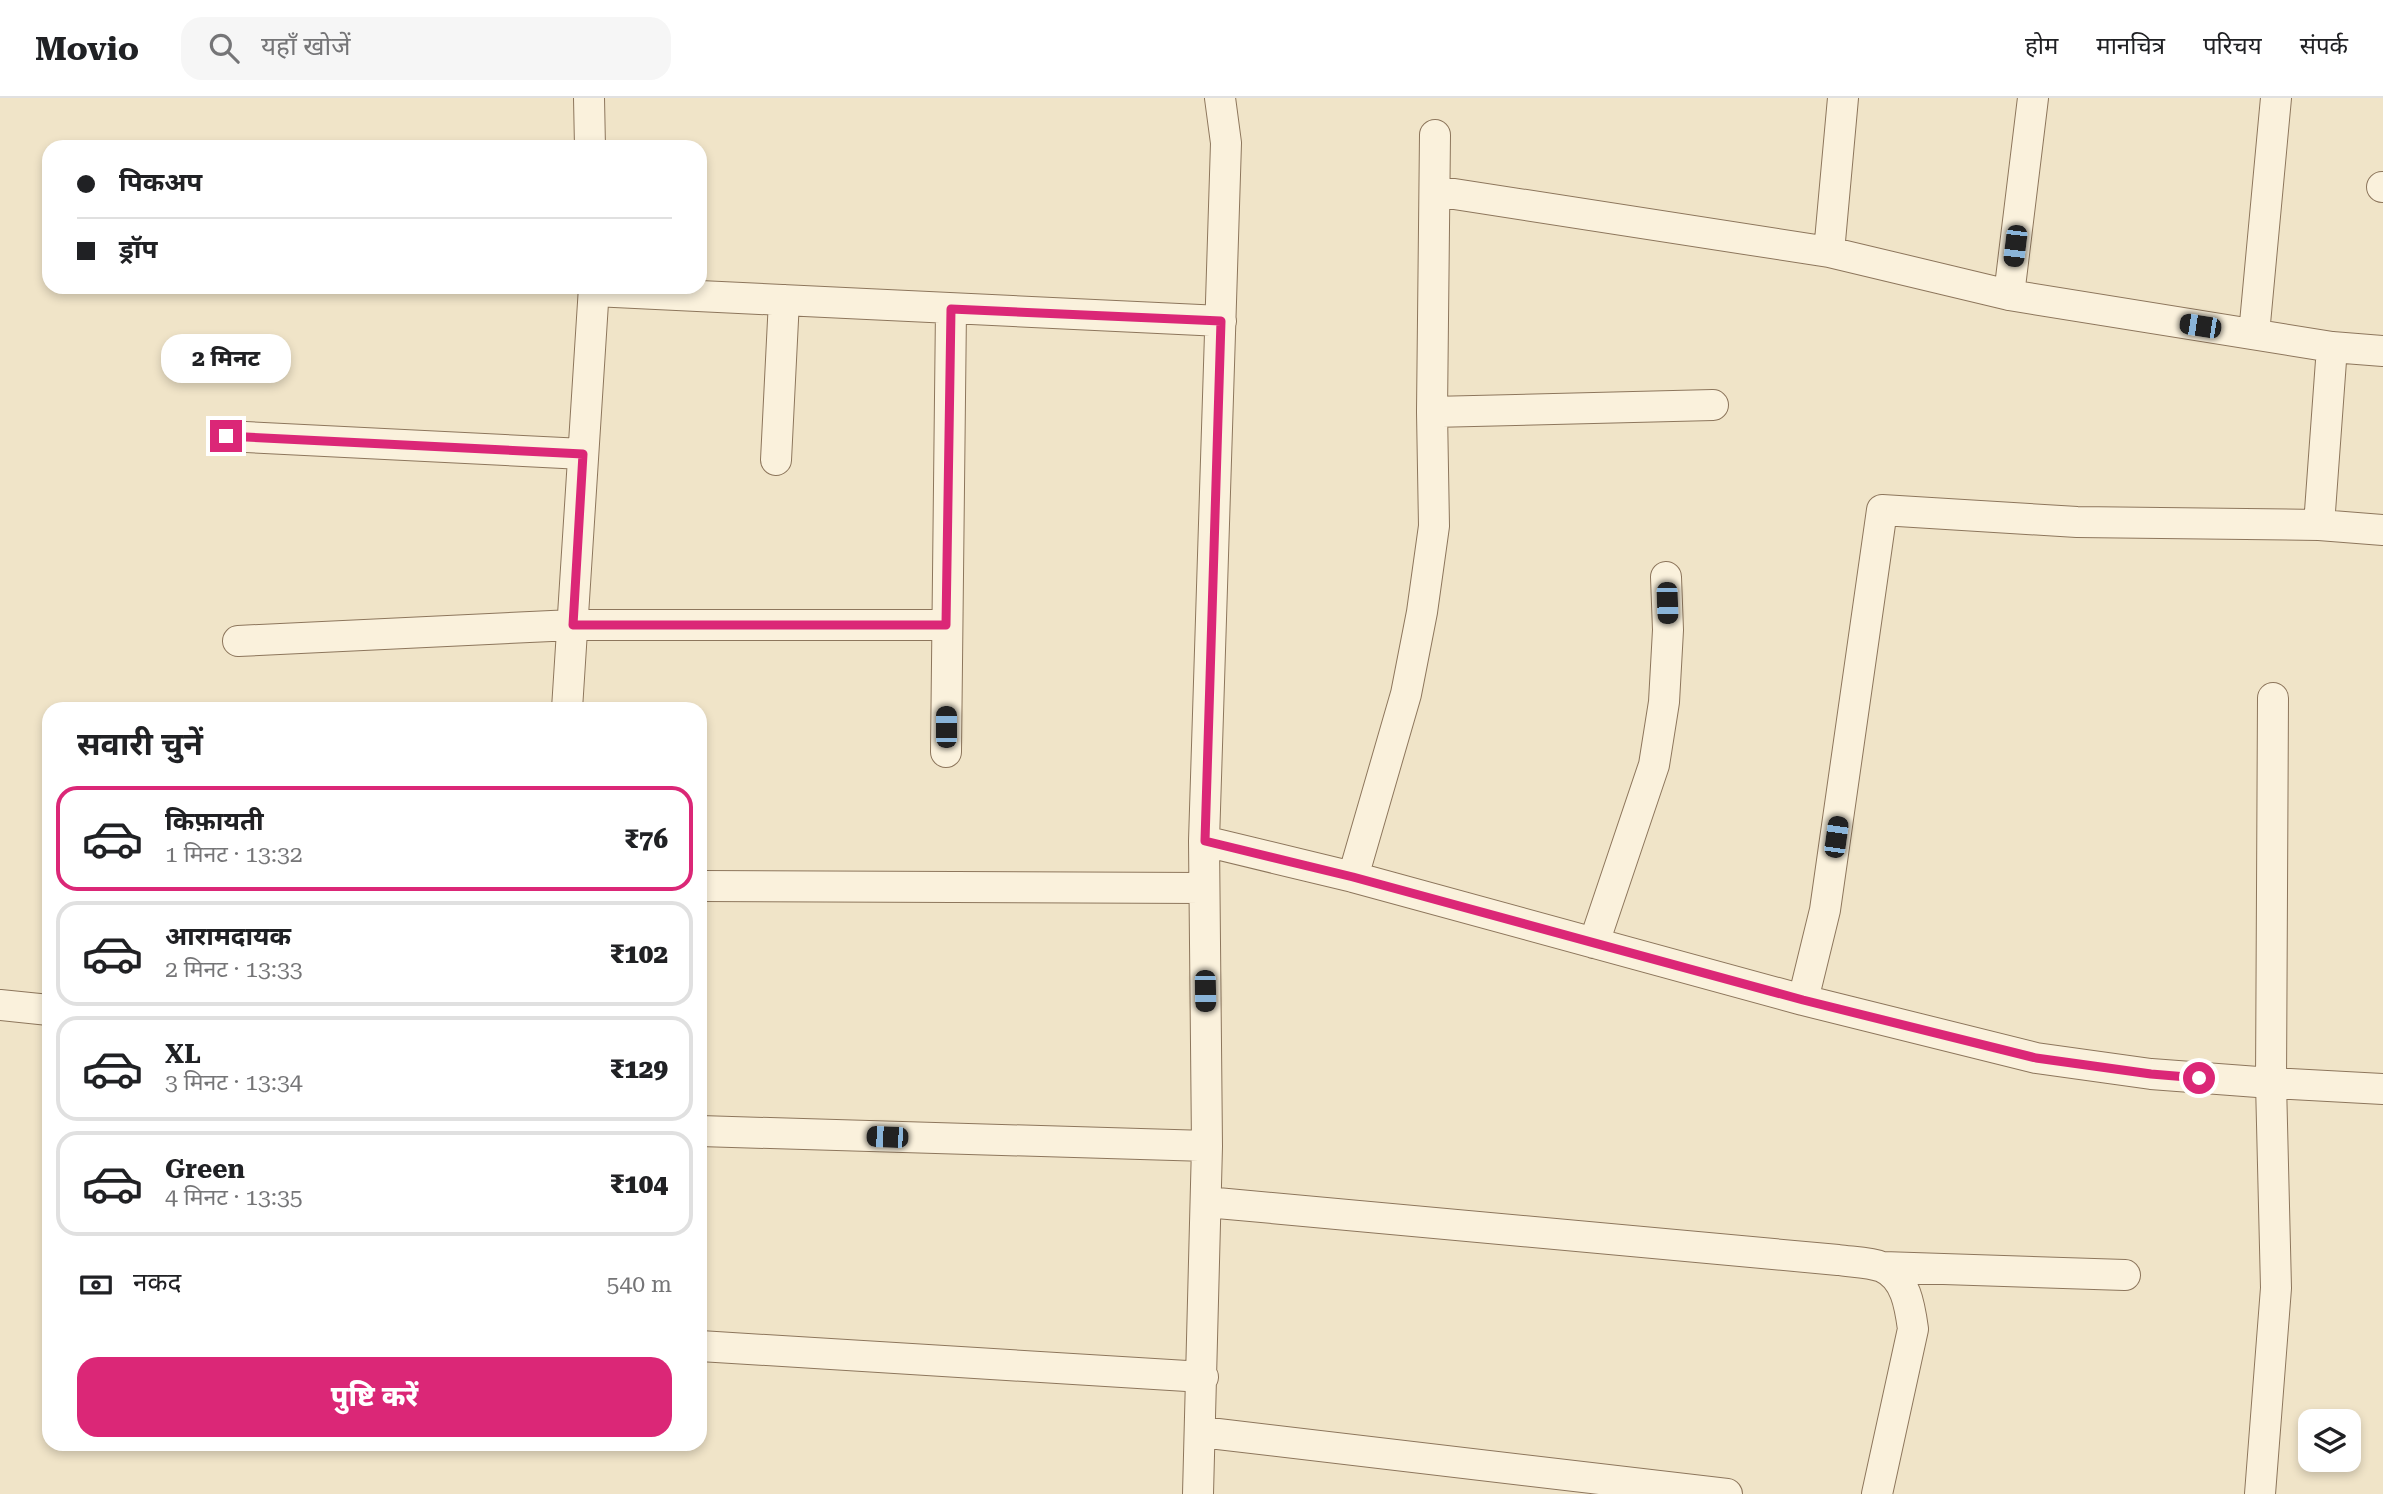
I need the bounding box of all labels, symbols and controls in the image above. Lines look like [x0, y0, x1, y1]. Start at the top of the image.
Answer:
search box [181, 17, 671, 80]
text: Movio [35, 29, 139, 68]
icon: search [205, 29, 243, 67]
text: यहाँ खोजें [261, 31, 351, 61]
text: होम [2025, 32, 2058, 60]
text: मानचित्र [2096, 32, 2165, 60]
text: परिचय [2203, 32, 2262, 60]
text: संपर्क [2300, 32, 2348, 60]
text: पिकअप [119, 167, 202, 197]
car [2003, 224, 2028, 268]
text: ड्रॉप [119, 234, 157, 264]
car [2178, 312, 2223, 340]
callout: 2 मिनट [161, 334, 291, 384]
text: 2 मिनट [192, 345, 260, 372]
route end [210, 420, 242, 452]
car [1656, 582, 1679, 624]
car [936, 706, 957, 748]
text: सवारी चुनें [77, 725, 203, 763]
text: किफ़ायती [165, 806, 264, 836]
icon: car [81, 807, 144, 870]
car [1823, 815, 1850, 859]
text: ₹76 [624, 824, 668, 854]
text: 1 मिनट · 13:32 [165, 841, 303, 868]
text: आरामदायक [165, 921, 291, 951]
icon: car [81, 922, 144, 985]
text: ₹102 [610, 939, 668, 969]
text: 2 मिनट · 13:33 [165, 956, 303, 983]
car [1195, 970, 1216, 1012]
icon: car [81, 1037, 144, 1100]
text: XL [165, 1039, 201, 1069]
text: ₹129 [610, 1054, 668, 1084]
route start [2183, 1062, 2215, 1094]
text: 3 मिनट · 13:34 [165, 1069, 303, 1096]
car [866, 1126, 909, 1148]
icon: car [81, 1152, 144, 1215]
text: Green [165, 1154, 245, 1184]
text: ₹104 [610, 1169, 668, 1199]
text: 4 मिनट · 13:35 [165, 1184, 303, 1211]
icon: cash [77, 1266, 115, 1304]
text: नकद [133, 1267, 181, 1297]
text: 540 m [607, 1271, 672, 1298]
button: पुष्टि करें [77, 1357, 672, 1437]
map controls [2298, 1409, 2361, 1472]
button: layers [2298, 1409, 2361, 1472]

